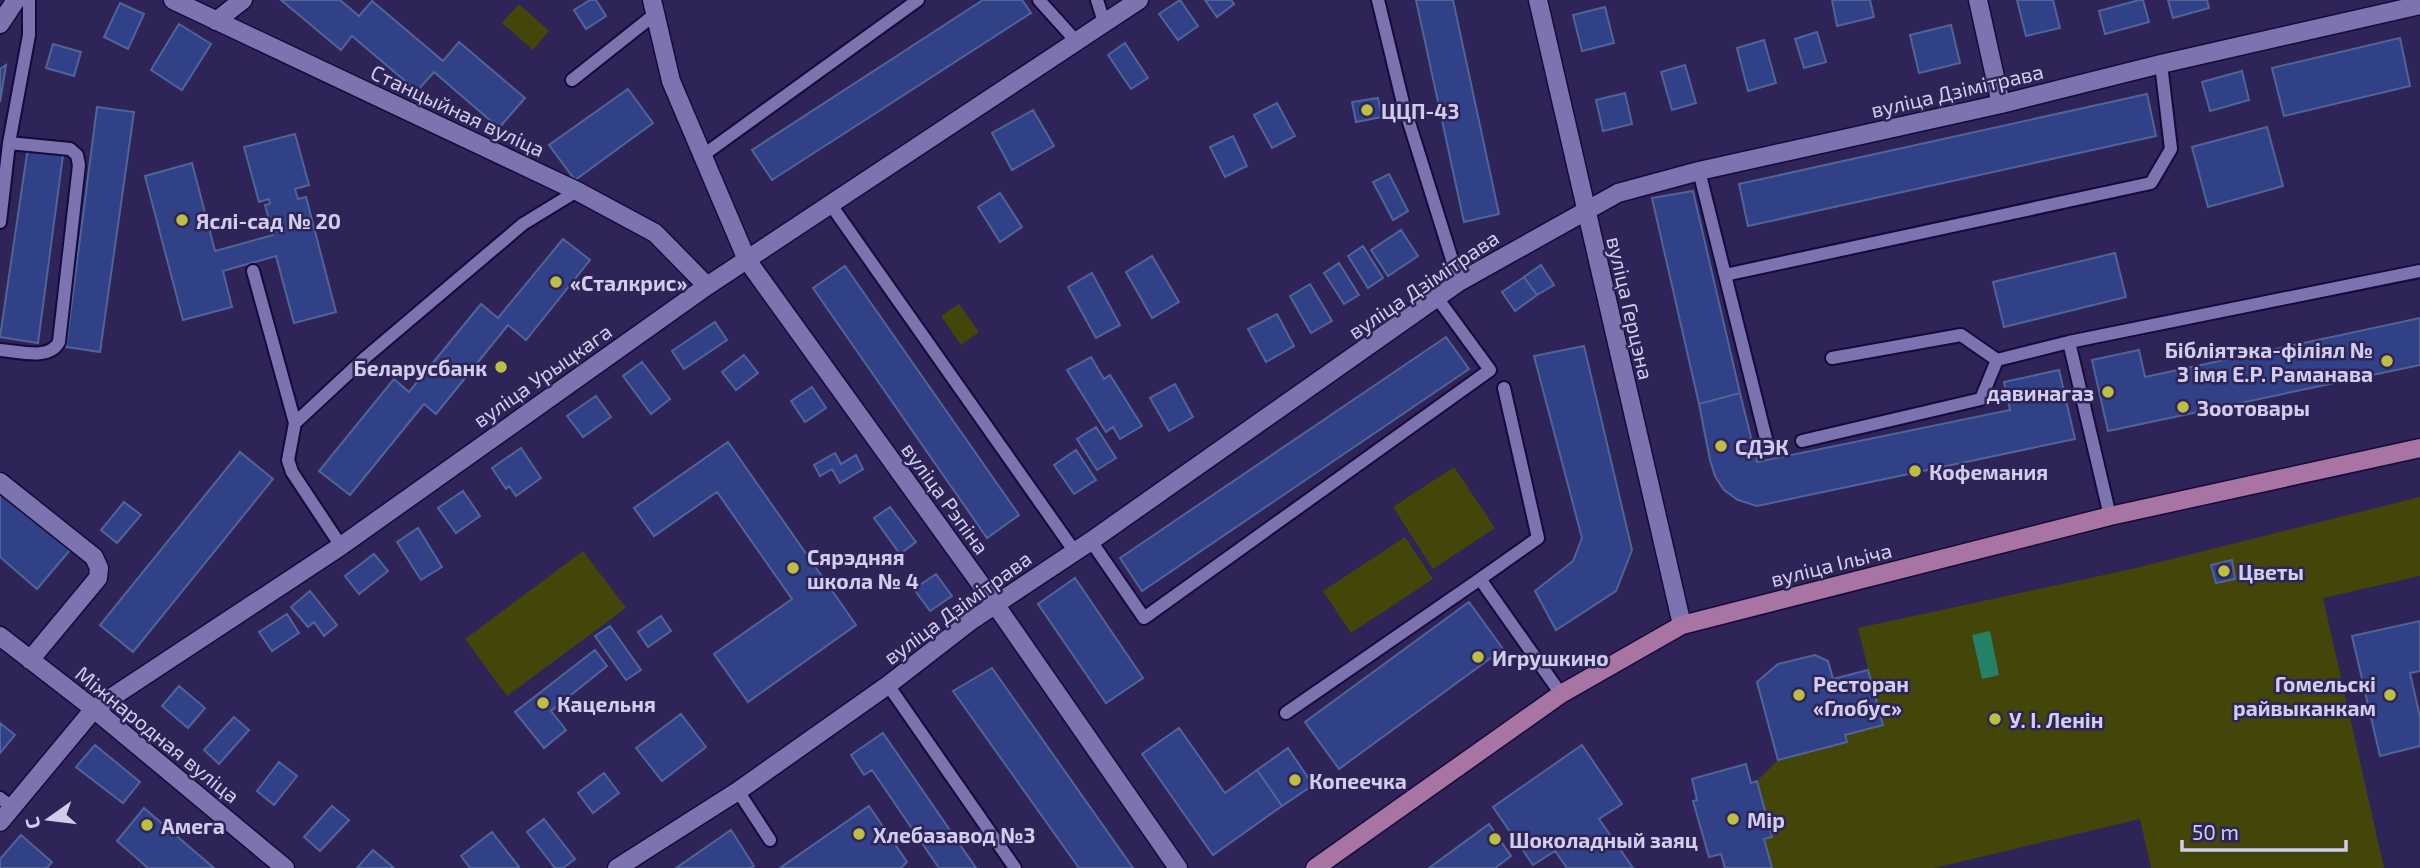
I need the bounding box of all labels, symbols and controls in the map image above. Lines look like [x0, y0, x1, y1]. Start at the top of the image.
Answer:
street label: вуліца Дзімітрава [1868, 58, 2046, 123]
street label: Станцыйная вуліца [367, 59, 549, 162]
place label: ЦЦП-43 [1381, 98, 1460, 123]
marker: ЦЦП-43 [1359, 102, 1375, 118]
place label: Яслі-сад № 20 [196, 208, 341, 233]
marker: Яслі-сад № 20 [174, 212, 190, 228]
street label: вуліца Дзімітрава [1343, 224, 1504, 345]
street label: вуліца Герцэна [1601, 234, 1660, 382]
place label: «Сталкрис» [570, 270, 688, 295]
marker: «Сталкрис» [548, 274, 564, 290]
street label: вуліца Урыцкага [468, 318, 617, 433]
place label: Бібліятэка-філіял № 3 імя Е.Р. Раманава [2165, 337, 2373, 386]
marker: Бібліятэка-філіял № 3 імя Е.Р. Раманава [2379, 353, 2395, 369]
place label: Беларусбанк [354, 355, 487, 380]
marker: Беларусбанк [493, 359, 509, 375]
place label: давинагаз [1987, 380, 2094, 405]
marker: давинагаз [2100, 384, 2116, 400]
place label: Зоотовары [2197, 395, 2310, 420]
marker: Зоотовары [2175, 399, 2191, 415]
place label: СДЭК [1735, 434, 1789, 459]
street label: вуліца Рэпіна [896, 437, 995, 559]
marker: СДЭК [1713, 438, 1729, 454]
place label: Кофемания [1929, 459, 2048, 484]
marker: Кофемания [1907, 463, 1923, 479]
street label: вуліца Ільіча [1768, 537, 1894, 592]
place label: Сярэдняя школа № 4 [807, 544, 919, 593]
street label: вуліца Дзімітрава [878, 545, 1036, 670]
place label: Цветы [2238, 559, 2304, 584]
marker: Сярэдняя школа № 4 [785, 560, 801, 576]
marker: Цветы [2216, 563, 2232, 579]
place label: Игрушкино [1492, 645, 1609, 670]
marker: Игрушкино [1470, 649, 1486, 665]
street label: Міжнародная вуліца [70, 660, 245, 808]
place label: Ресторан «Глобус» [1813, 671, 1909, 720]
place label: Гомельскі райвыканкам [2233, 671, 2376, 720]
marker: Ресторан «Глобус» [1791, 687, 1807, 703]
marker: Гомельскі райвыканкам [2382, 687, 2398, 703]
place label: Кацельня [557, 691, 656, 716]
marker: Кацельня [535, 695, 551, 711]
place label: У. І. Ленін [2009, 707, 2103, 732]
marker: У. І. Ленін [1987, 711, 2003, 727]
place label: Копеечка [1309, 768, 1407, 793]
marker: Копеечка [1287, 772, 1303, 788]
north arrow [14, 784, 84, 854]
place label: Мір [1747, 807, 1785, 832]
scale bar [2182, 808, 2346, 852]
marker: Мір [1725, 811, 1741, 827]
place label: Амега [161, 813, 225, 838]
text: С [20, 815, 45, 831]
marker: Амега [139, 817, 155, 833]
text: 50 m [2192, 819, 2239, 844]
place label: Хлебазавод №3 [873, 822, 1035, 847]
marker: Хлебазавод №3 [851, 826, 867, 842]
place label: Шоколадный заяц [1509, 827, 1698, 852]
marker: Шоколадный заяц [1487, 831, 1503, 847]

